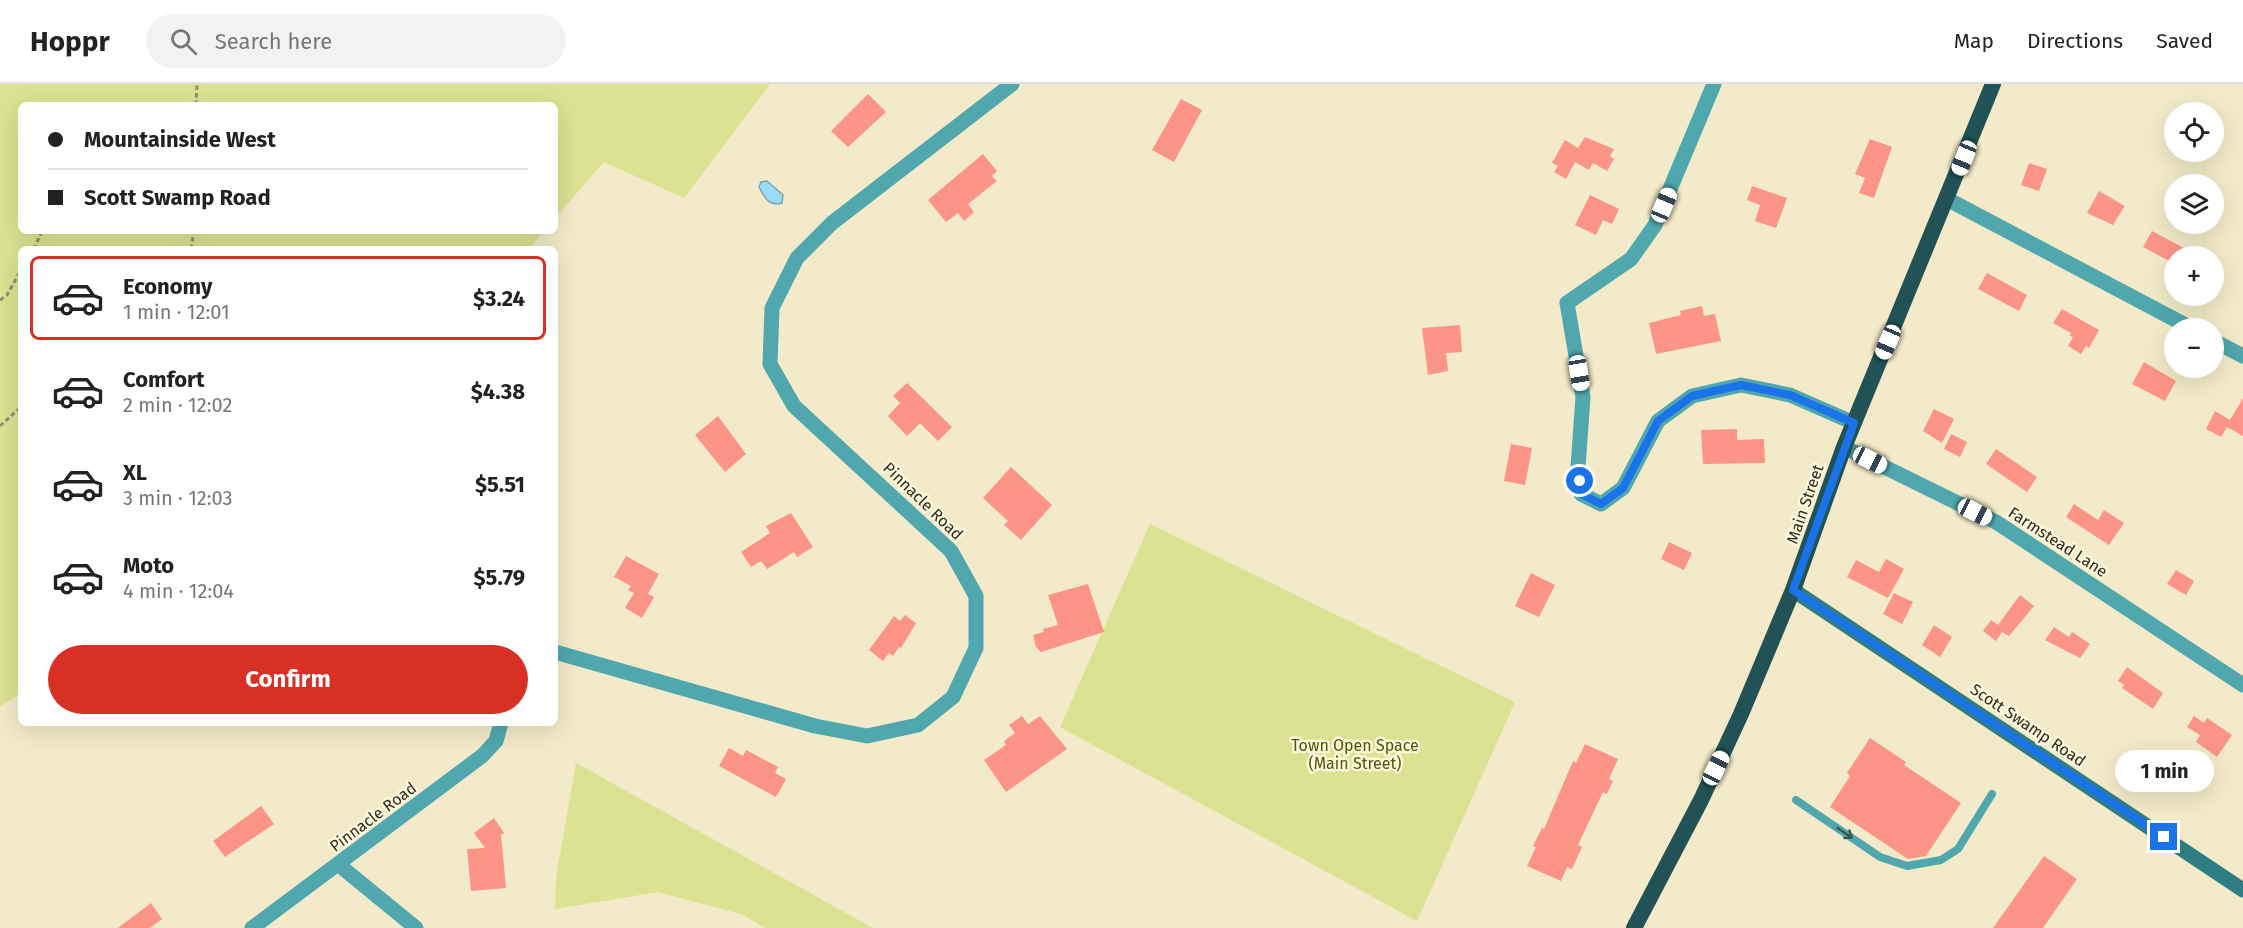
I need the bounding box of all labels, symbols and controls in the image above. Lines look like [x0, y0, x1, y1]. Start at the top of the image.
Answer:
search box [146, 14, 566, 68]
text: Hoppr [30, 25, 110, 58]
icon: search [167, 25, 200, 58]
text: Search here [215, 28, 332, 55]
text: Map [1954, 28, 1994, 54]
text: Directions [2027, 28, 2123, 54]
text: Saved [2156, 28, 2213, 54]
map controls [2164, 102, 2224, 378]
button: locate [2164, 102, 2224, 162]
text: Mountainside West [84, 126, 276, 153]
car [1949, 138, 1979, 178]
button: layers [2164, 174, 2224, 234]
text: Scott Swamp Road [84, 184, 271, 211]
car [1649, 185, 1679, 225]
button: + [2164, 246, 2224, 306]
icon: car [51, 271, 105, 325]
text: Economy [123, 273, 212, 300]
text: $3.24 [473, 285, 525, 312]
text: 1 min · 12:01 [123, 300, 230, 324]
button: − [2164, 318, 2224, 378]
car [1873, 322, 1903, 362]
car [1567, 354, 1591, 392]
icon: car [51, 364, 105, 418]
text: Comfort [123, 366, 204, 393]
text: $4.38 [471, 378, 525, 405]
text: 2 min · 12:02 [123, 393, 232, 417]
car [1850, 444, 1890, 476]
icon: car [51, 457, 105, 511]
street label: Pinnacle Road [879, 458, 967, 544]
text: XL [123, 459, 147, 486]
street label: Main Street [1783, 462, 1828, 546]
route start [1566, 467, 1593, 494]
text: $5.51 [475, 471, 525, 498]
text: 3 min · 12:03 [123, 486, 232, 510]
car [1955, 496, 1995, 528]
street label: Farmstead Lane [2005, 503, 2111, 581]
icon: car [51, 550, 105, 604]
text: Moto [123, 552, 174, 579]
text: $5.79 [474, 564, 525, 591]
text: 4 min · 12:04 [123, 579, 234, 603]
button: Confirm [48, 645, 528, 714]
street label: Scott Swamp Road [1967, 680, 2089, 770]
park label: Town Open Space (Main Street) [1291, 736, 1419, 773]
car [1700, 748, 1732, 788]
callout: 1 min [2114, 750, 2214, 792]
text: 1 min [2140, 759, 2189, 783]
street label: Pinnacle Road [326, 778, 420, 856]
route end [2150, 823, 2177, 850]
one-way arrow [1836, 827, 1852, 839]

